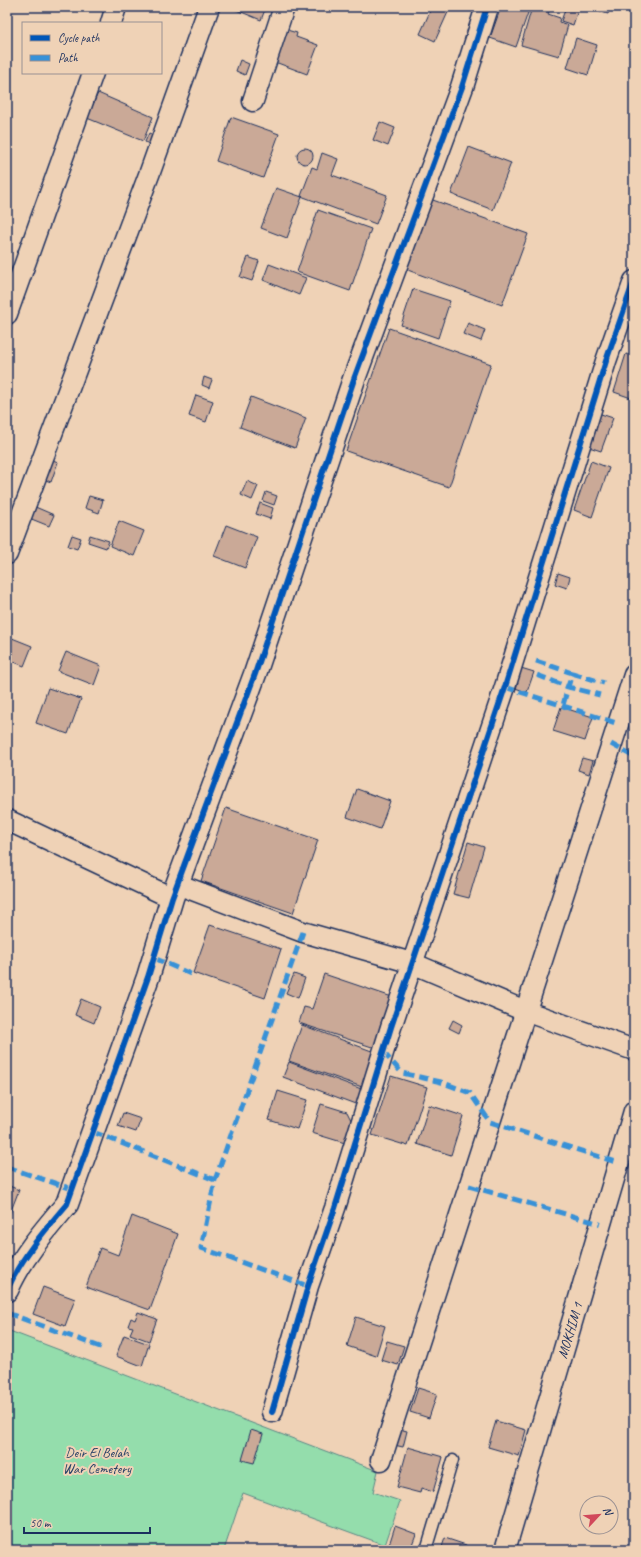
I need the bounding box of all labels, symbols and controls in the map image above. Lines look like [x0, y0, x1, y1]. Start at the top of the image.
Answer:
legend [22, 22, 162, 74]
text: Cycle path [58, 30, 100, 46]
text: Path [58, 50, 78, 66]
street label: MOKHIM 1 [554, 1300, 587, 1360]
park label: Deir El Belah War Cemetery [63, 1444, 132, 1477]
north arrow [579, 1495, 619, 1535]
text: N [600, 1504, 617, 1519]
scale bar [24, 1509, 150, 1535]
text: 50 m [30, 1515, 52, 1531]

